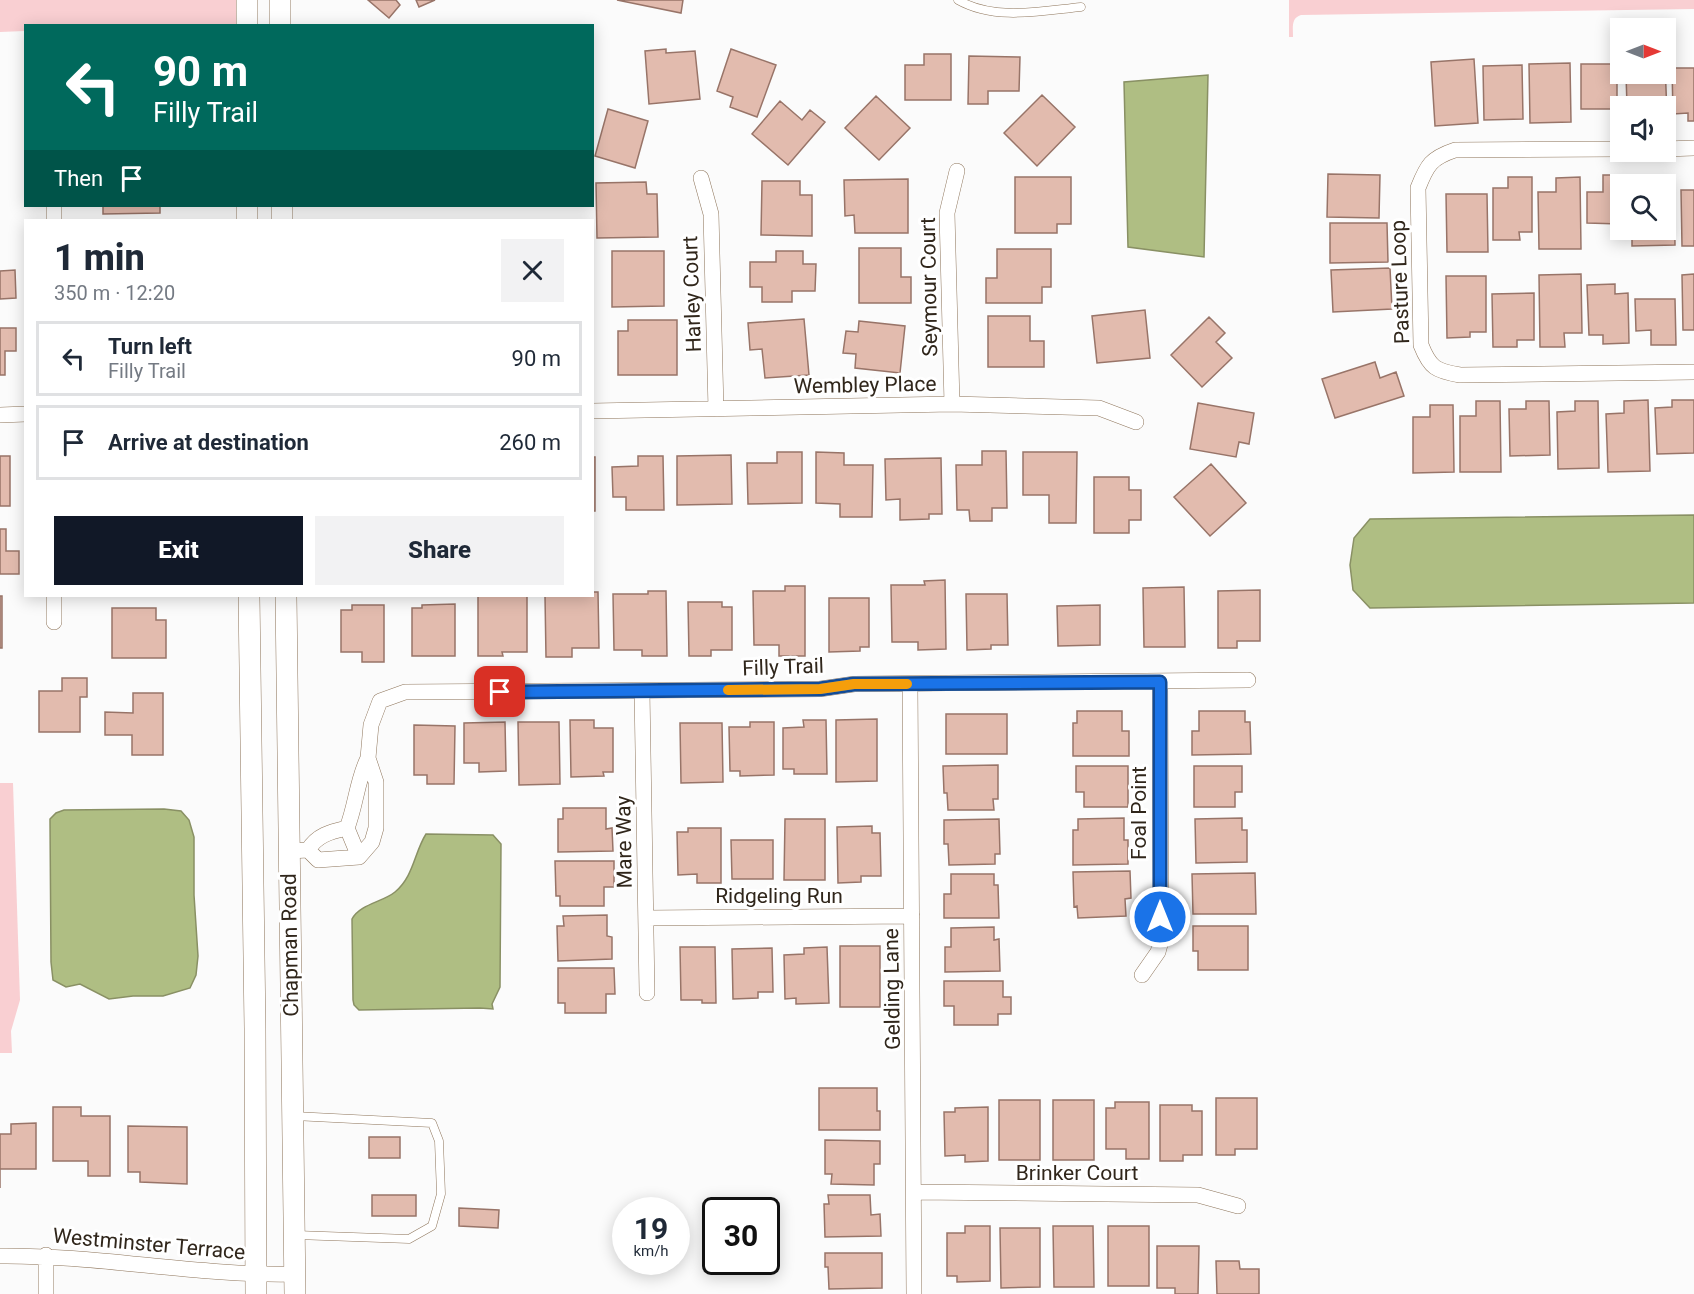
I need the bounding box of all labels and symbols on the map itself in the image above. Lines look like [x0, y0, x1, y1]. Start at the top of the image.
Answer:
north arrow [1610, 18, 1676, 84]
street label: Seymour Court [916, 217, 942, 357]
street label: Pasture Loop [1386, 220, 1414, 344]
street label: Harley Court [678, 235, 706, 353]
street label: Wembley Place [793, 372, 937, 398]
street label: Filly Trail [742, 654, 824, 680]
pin [474, 666, 525, 717]
street label: Foal Point [1127, 766, 1151, 860]
street label: Mare Way [611, 795, 637, 888]
street label: Chapman Road [277, 873, 303, 1017]
street label: Ridgeling Run [715, 884, 843, 908]
position arrow [1128, 885, 1192, 949]
street label: Gelding Lane [879, 928, 905, 1050]
street label: Brinker Court [1016, 1161, 1138, 1185]
speed limit sign: 30 [702, 1197, 780, 1275]
street label: Westminster Terrace [52, 1224, 246, 1264]

